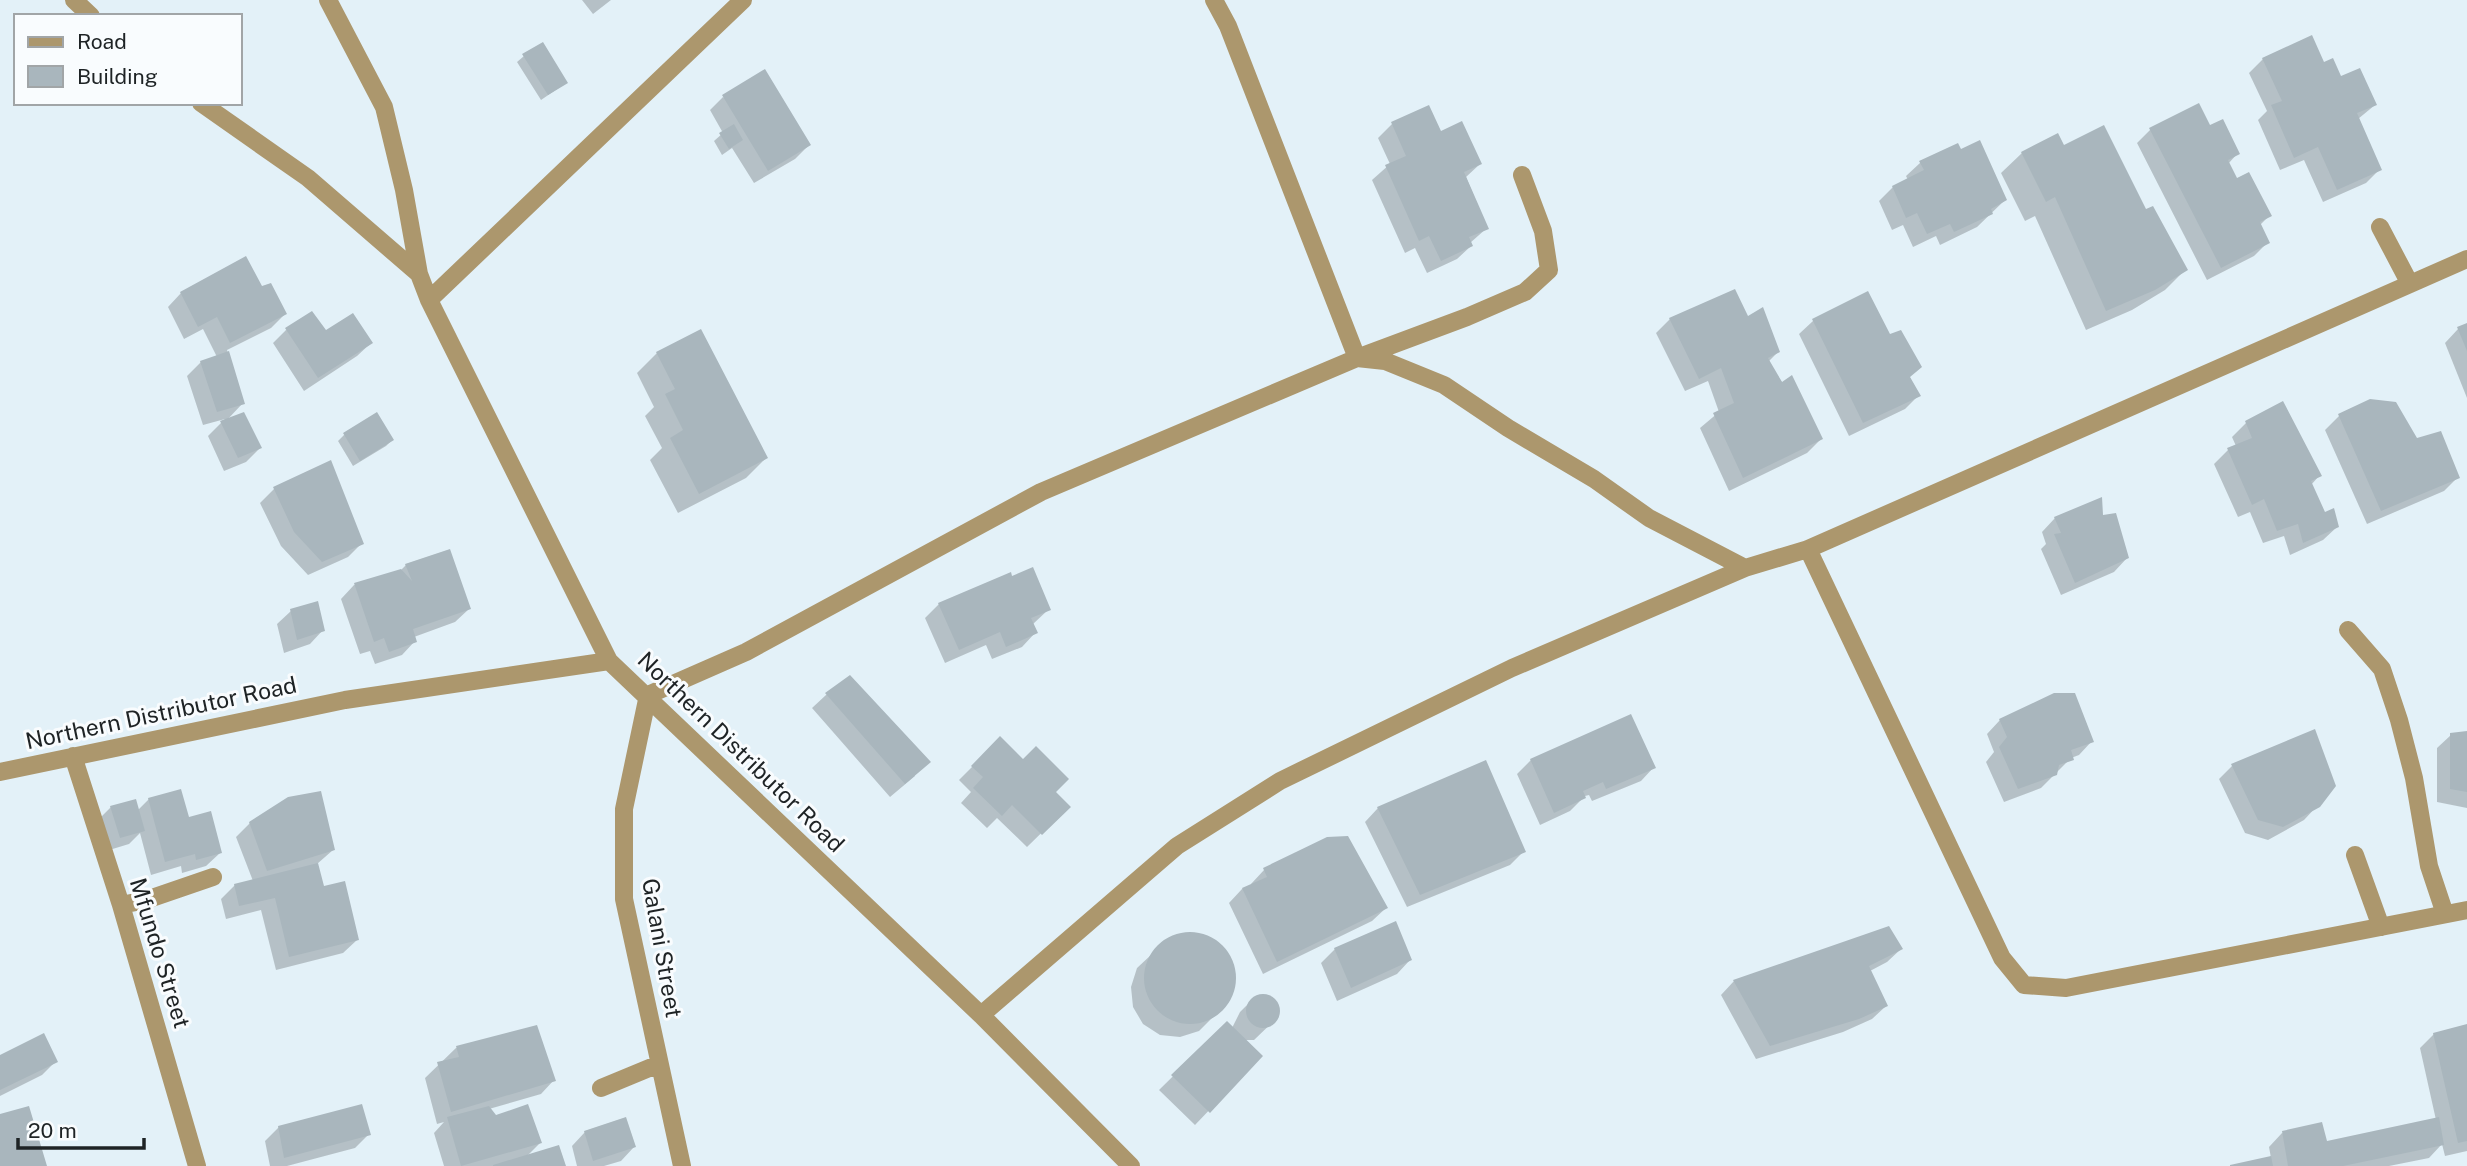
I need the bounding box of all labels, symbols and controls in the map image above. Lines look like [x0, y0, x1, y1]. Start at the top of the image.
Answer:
legend [14, 14, 242, 105]
text: Road [77, 29, 127, 54]
text: Building [77, 64, 158, 89]
street label: Northern Distributor Road [633, 646, 850, 857]
street label: Northern Distributor Road [23, 671, 299, 754]
street label: Mfundo Street [125, 875, 196, 1031]
street label: Galani Street [637, 876, 688, 1020]
scale bar [18, 1106, 144, 1150]
text: 20 m [28, 1118, 77, 1143]

